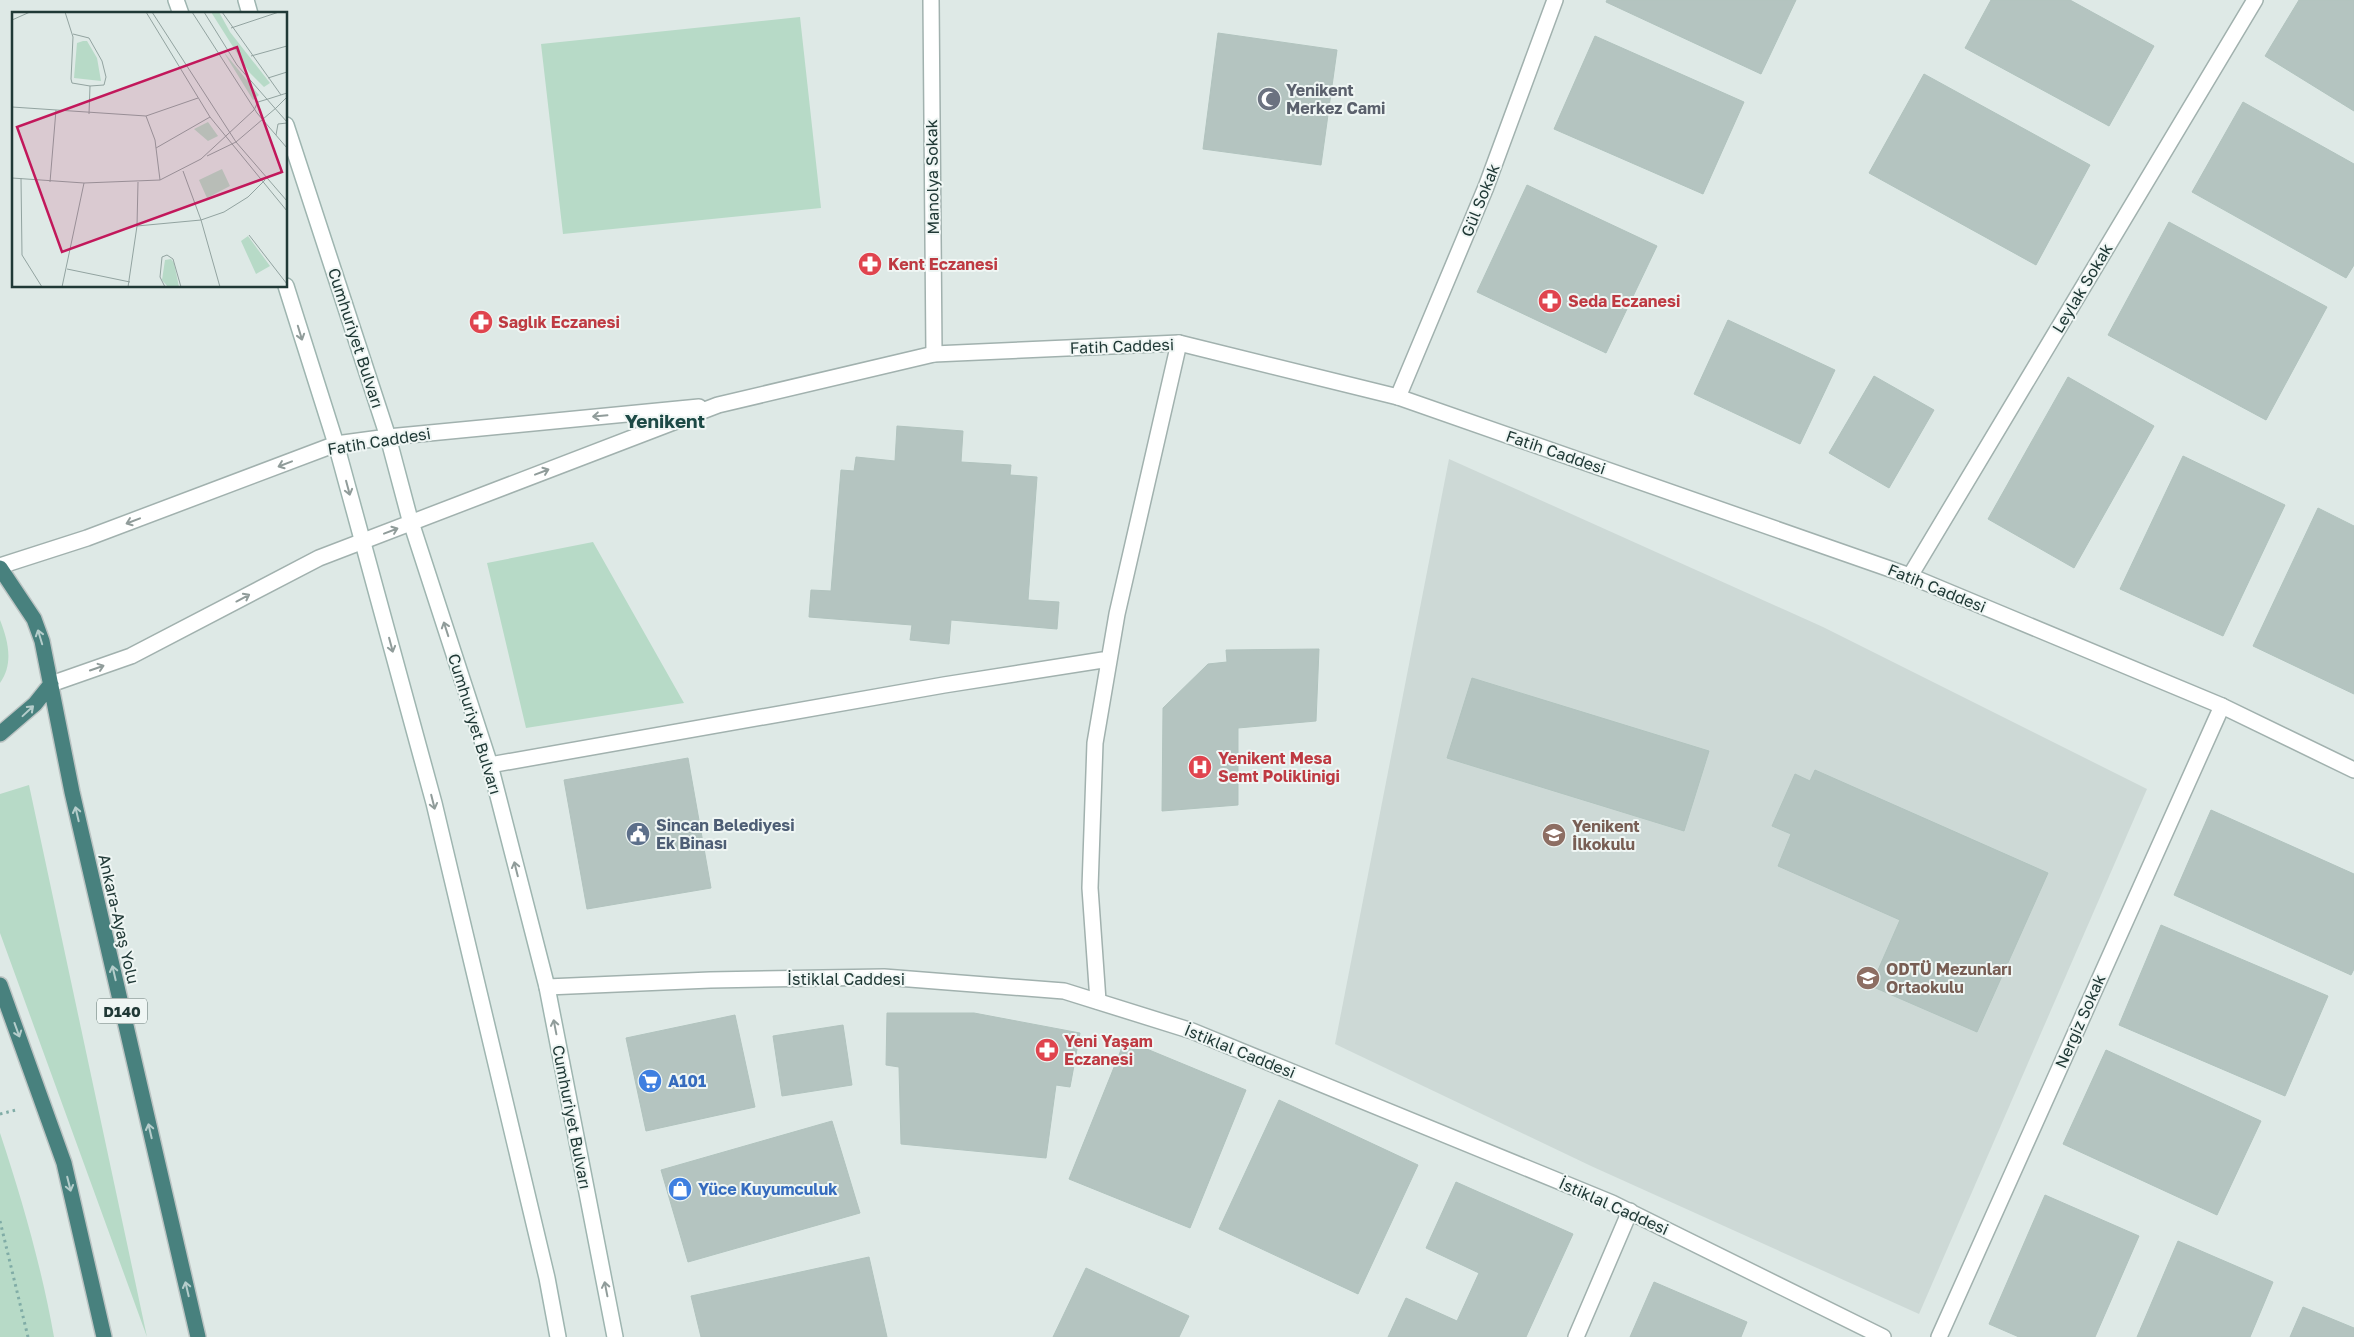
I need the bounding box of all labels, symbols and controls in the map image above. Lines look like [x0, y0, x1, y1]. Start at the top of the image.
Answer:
inset map [12, 12, 288, 288]
place label: Yenikent Merkez Cami [1286, 80, 1385, 118]
mosque icon: Yenikent Merkez Cami [1256, 86, 1282, 112]
street label: Manolya Sokak [921, 119, 943, 235]
street label: Gül Sokak [1456, 161, 1504, 239]
street label: Leylak Sokak [2047, 240, 2117, 336]
pharmacy icon: Kent Eczanesi [857, 251, 883, 277]
place label: Kent Eczanesi [888, 254, 998, 274]
street label: Cumhuriyet Bulvarı [324, 265, 388, 411]
pharmacy icon: Seda Eczanesi [1537, 288, 1563, 314]
place label: Seda Eczanesi [1568, 291, 1680, 311]
pharmacy icon: Sağlık Eczanesi [468, 309, 494, 335]
place label: Sağlık Eczanesi [498, 312, 620, 332]
one-way arrow [296, 324, 306, 340]
street label: Fatih Caddesi [1070, 334, 1174, 358]
district label: Yenikent [625, 409, 706, 432]
one-way arrow [592, 412, 608, 421]
street label: Fatih Caddesi [326, 423, 432, 459]
street label: Fatih Caddesi [1503, 426, 1609, 478]
one-way arrow [277, 460, 292, 469]
one-way arrow [534, 467, 550, 476]
one-way arrow [343, 480, 353, 496]
one-way arrow [125, 517, 141, 526]
one-way arrow [383, 525, 398, 535]
street label: Fatih Caddesi [1885, 559, 1989, 617]
one-way arrow [235, 593, 250, 602]
one-way arrow [441, 622, 450, 637]
one-way arrow [34, 629, 44, 645]
one-way arrow [387, 636, 396, 652]
street label: Cumhuriyet Bulvarı [444, 651, 506, 797]
one-way arrow [89, 663, 104, 672]
one-way arrow [21, 705, 34, 717]
place label: Yenikent Mesa Semt Polikliniği [1218, 748, 1340, 786]
hospital icon: Yenikent Mesa Semt Polikliniği [1187, 754, 1213, 780]
one-way arrow [429, 793, 438, 809]
one-way arrow [72, 807, 81, 823]
place label: Sincan Belediyesi Ek Binası [656, 815, 795, 853]
place label: Yenikent İlkokulu [1572, 816, 1640, 854]
public building icon: Sincan Belediyesi Ek Binası [625, 821, 651, 847]
school or university icon: Yenikent İlkokulu [1541, 822, 1567, 848]
street label: Ankara-Ayaş Yolu [94, 852, 144, 986]
one-way arrow [511, 861, 521, 877]
place label: ODTÜ Mezunları Ortaokulu [1886, 959, 2012, 997]
one-way arrow [109, 965, 118, 981]
school or university icon: ODTÜ Mezunları Ortaokulu [1855, 965, 1881, 991]
street label: İstiklal Caddesi [787, 969, 905, 989]
street label: Nergiz Sokak [2050, 971, 2110, 1071]
road number: D140 [97, 998, 147, 1024]
one-way arrow [549, 1019, 559, 1035]
street label: İstiklal Caddesi [1181, 1020, 1299, 1082]
one-way arrow [13, 1022, 22, 1038]
place label: Yeni Yaşam Eczanesi [1064, 1031, 1153, 1069]
pharmacy icon: Yeni Yaşam Eczanesi [1034, 1037, 1060, 1063]
street label: Cumhuriyet Bulvarı [548, 1043, 596, 1191]
supermarket icon: A101 [637, 1068, 663, 1094]
place label: A101 [668, 1071, 706, 1091]
one-way arrow [145, 1124, 154, 1140]
street label: İstiklal Caddesi [1556, 1173, 1672, 1239]
one-way arrow [65, 1176, 74, 1192]
shop icon: Yüce Kuyumculuk [667, 1176, 693, 1202]
place label: Yüce Kuyumculuk [698, 1179, 838, 1199]
one-way arrow [182, 1282, 191, 1298]
one-way arrow [601, 1282, 610, 1298]

